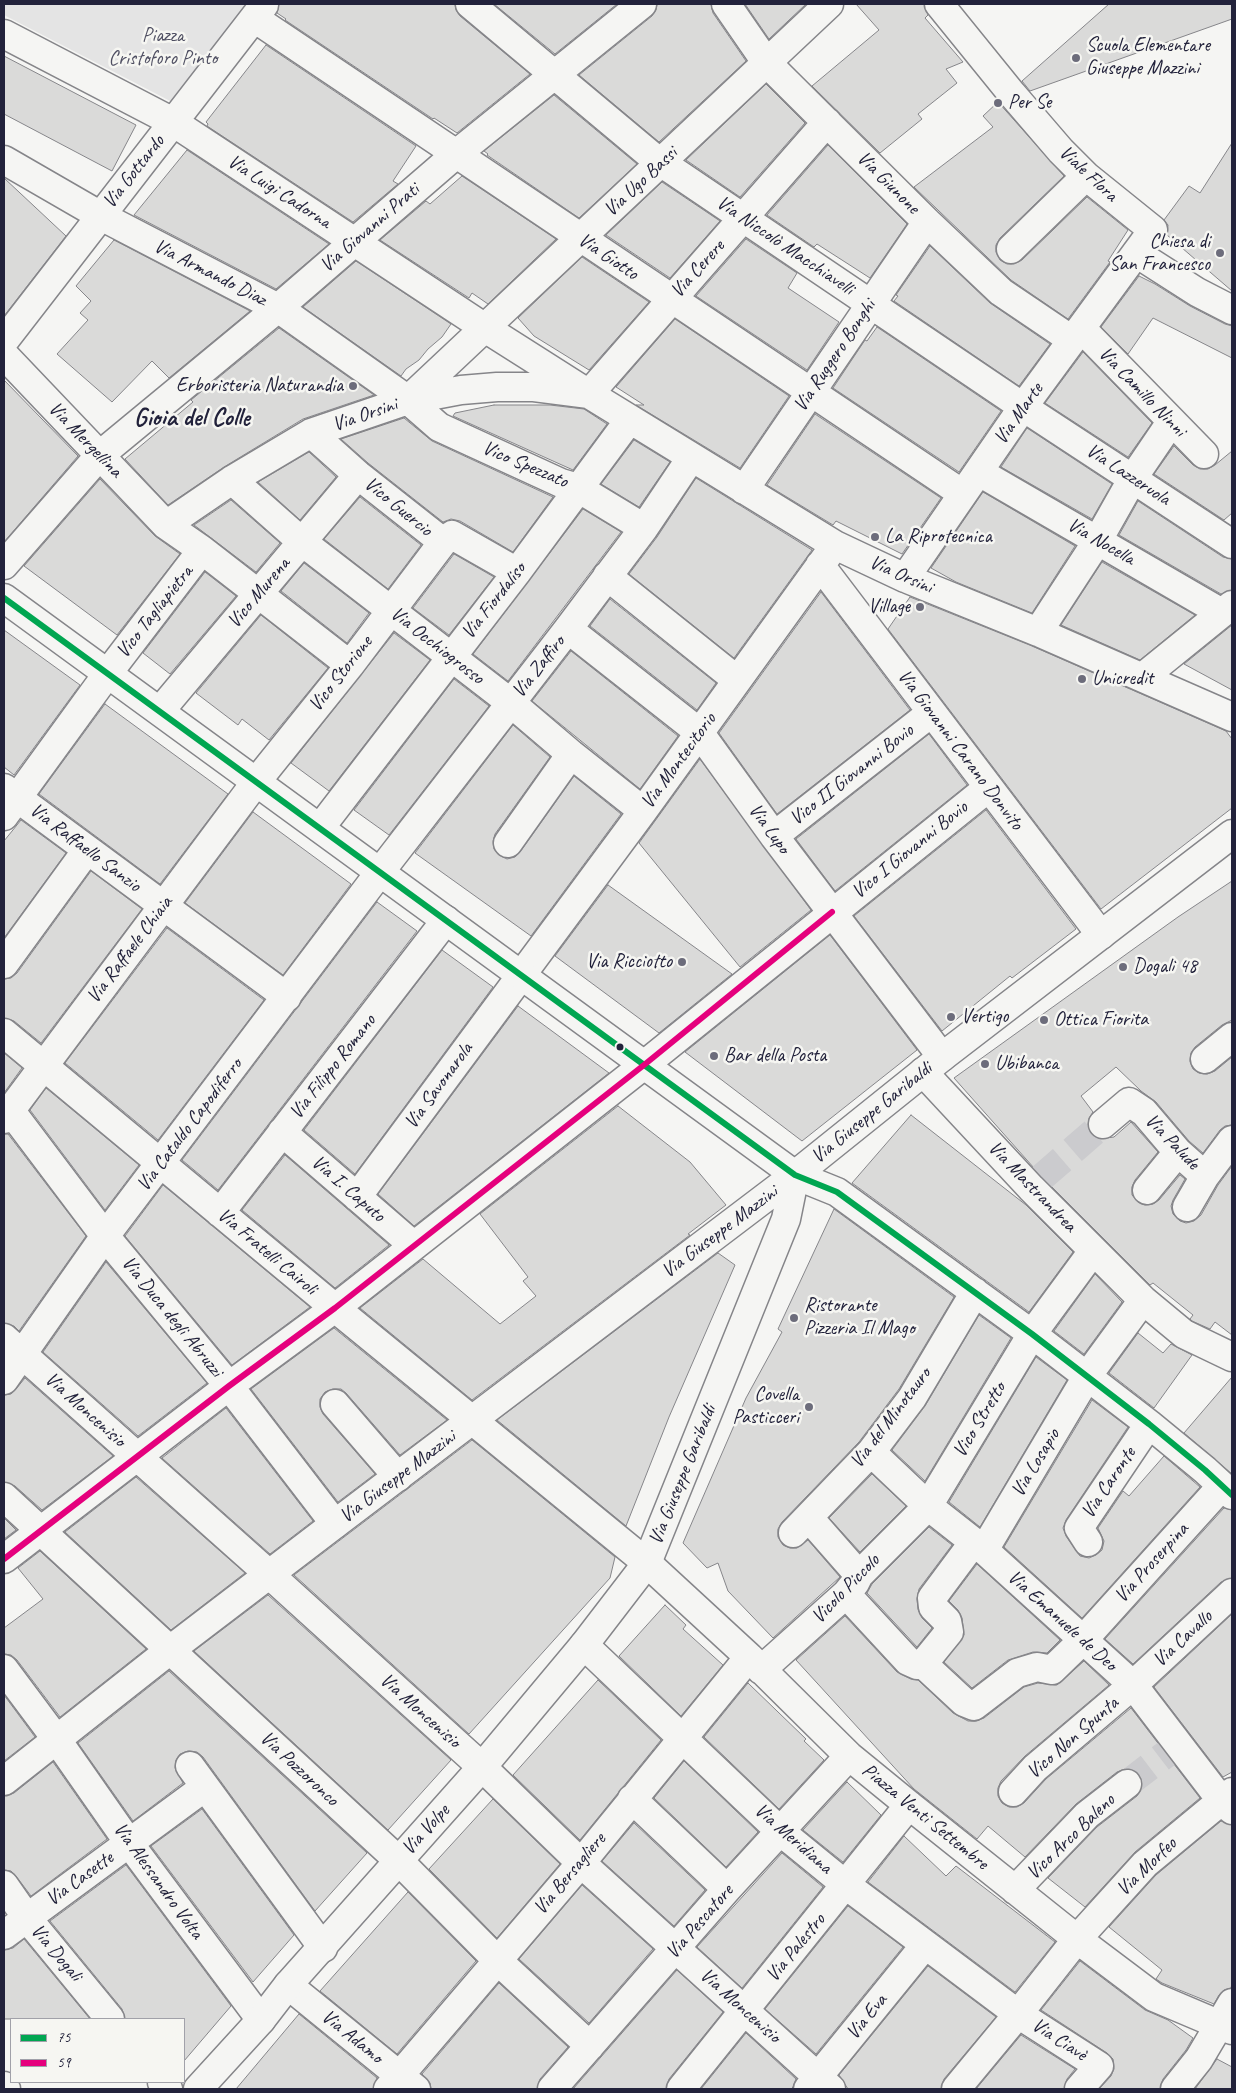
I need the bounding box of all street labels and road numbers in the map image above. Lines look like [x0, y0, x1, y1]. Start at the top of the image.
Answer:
street label: Via Gottardo [98, 130, 170, 214]
street label: Viale Flora [1054, 141, 1122, 207]
street label: Via Ugo Bassi [599, 142, 683, 222]
street label: Via Giunone [852, 147, 924, 219]
street label: Via Luigi Cadorna [223, 150, 335, 234]
street label: Via Giovanni Prati [315, 178, 425, 278]
street label: Via Niccolò Macchiavelli [712, 191, 858, 301]
street label: Via Giotto [573, 228, 643, 286]
street label: Via Armando Diaz [150, 234, 270, 312]
street label: Via Cerere [666, 235, 730, 303]
street label: Via Ruggero Bonghi [789, 295, 881, 417]
street label: Via Camillo Ninni [1093, 342, 1191, 442]
street label: Via Marte [989, 379, 1049, 449]
street label: Via Orsini [330, 393, 400, 437]
street label: Via Mergellina [43, 397, 127, 483]
street label: Vico Spezzato [479, 436, 571, 494]
street label: Via Lazzeruola [1081, 439, 1175, 511]
street label: Vico Guercio [359, 472, 437, 542]
street label: Via Nocella [1063, 513, 1139, 571]
street label: Via Orsini [866, 550, 936, 600]
street label: Vico Murena [222, 553, 296, 633]
street label: Via Fiordaliso [457, 558, 531, 644]
street label: Vico Tagliapietra [111, 561, 199, 663]
street label: Via Occhiogrosso [385, 602, 489, 690]
street label: Vico Storione [304, 631, 378, 717]
street label: Via Zaffiro [507, 631, 571, 703]
street label: Via Giovanni Carano Donvito [892, 665, 1028, 835]
street label: Via Montecitorio [636, 708, 722, 814]
street label: Vico II Giovanni Bovio [785, 719, 919, 831]
street label: Vico I Giovanni Bovio [847, 796, 973, 904]
street label: Via Raffaello Sanzio [25, 798, 145, 898]
street label: Via Lupo [743, 799, 795, 859]
street label: Via Raffaele Chiaia [82, 892, 178, 1008]
street label: Via Filippo Romano [285, 1010, 381, 1124]
street label: Via Savonarola [400, 1038, 478, 1134]
street label: Via Cataldo Capodiferro [132, 1054, 248, 1196]
street label: Via Giuseppe Garibaldi [807, 1057, 937, 1169]
street label: Via Palude [1139, 1109, 1205, 1175]
street label: Via Mastrandrea [983, 1136, 1081, 1238]
street label: Via I. Caputo [306, 1150, 390, 1228]
street label: Via Giuseppe Mazzini [657, 1180, 783, 1284]
street label: Via Fratelli Cairoli [212, 1203, 322, 1301]
street label: Via Duca degli Abruzzi [116, 1252, 228, 1382]
street label: Via del Minotauro [845, 1363, 937, 1473]
street label: Via Moncenisio [40, 1367, 130, 1453]
street label: Vico Stretto [948, 1378, 1012, 1462]
street label: Via Giuseppe Garibaldi [644, 1402, 722, 1548]
street label: Via Giuseppe Mazzini [335, 1425, 461, 1529]
street label: Via Losapio [1006, 1425, 1066, 1501]
street label: Via Caronte [1076, 1443, 1142, 1523]
street label: Via Proserpina [1110, 1518, 1194, 1608]
street label: Vicolo Piccolo [807, 1549, 885, 1629]
street label: Via Emanuele de Deo [1002, 1566, 1122, 1676]
street label: Via Cavallo [1148, 1605, 1218, 1673]
street label: Via Moncenisio [375, 1668, 465, 1754]
street label: Vico Non Spunta [1022, 1692, 1124, 1784]
street label: Via Pozzoronco [255, 1726, 343, 1812]
street label: Piazza Venti Settembre [857, 1759, 993, 1875]
street label: Vico Arco Baleno [1022, 1789, 1120, 1885]
street label: Via Meridiana [749, 1799, 837, 1879]
street label: Via Volpe [397, 1800, 455, 1860]
street label: Via Alessandro Volta [108, 1818, 208, 1944]
street label: Via Bersagliere [529, 1828, 611, 1920]
street label: Via Morfeo [1112, 1833, 1182, 1901]
street label: Via Casette [42, 1846, 118, 1912]
street label: Via Pescatore [661, 1880, 739, 1964]
street label: Via Palestro [761, 1909, 831, 1987]
street label: Via Dogali [25, 1919, 87, 1987]
street label: Via Moncenisio [695, 1963, 785, 2049]
street label: Via Eva [841, 1989, 893, 2045]
street label: Via Adamo [316, 2005, 388, 2069]
street label: Via Ciavè [1027, 2013, 1091, 2067]

